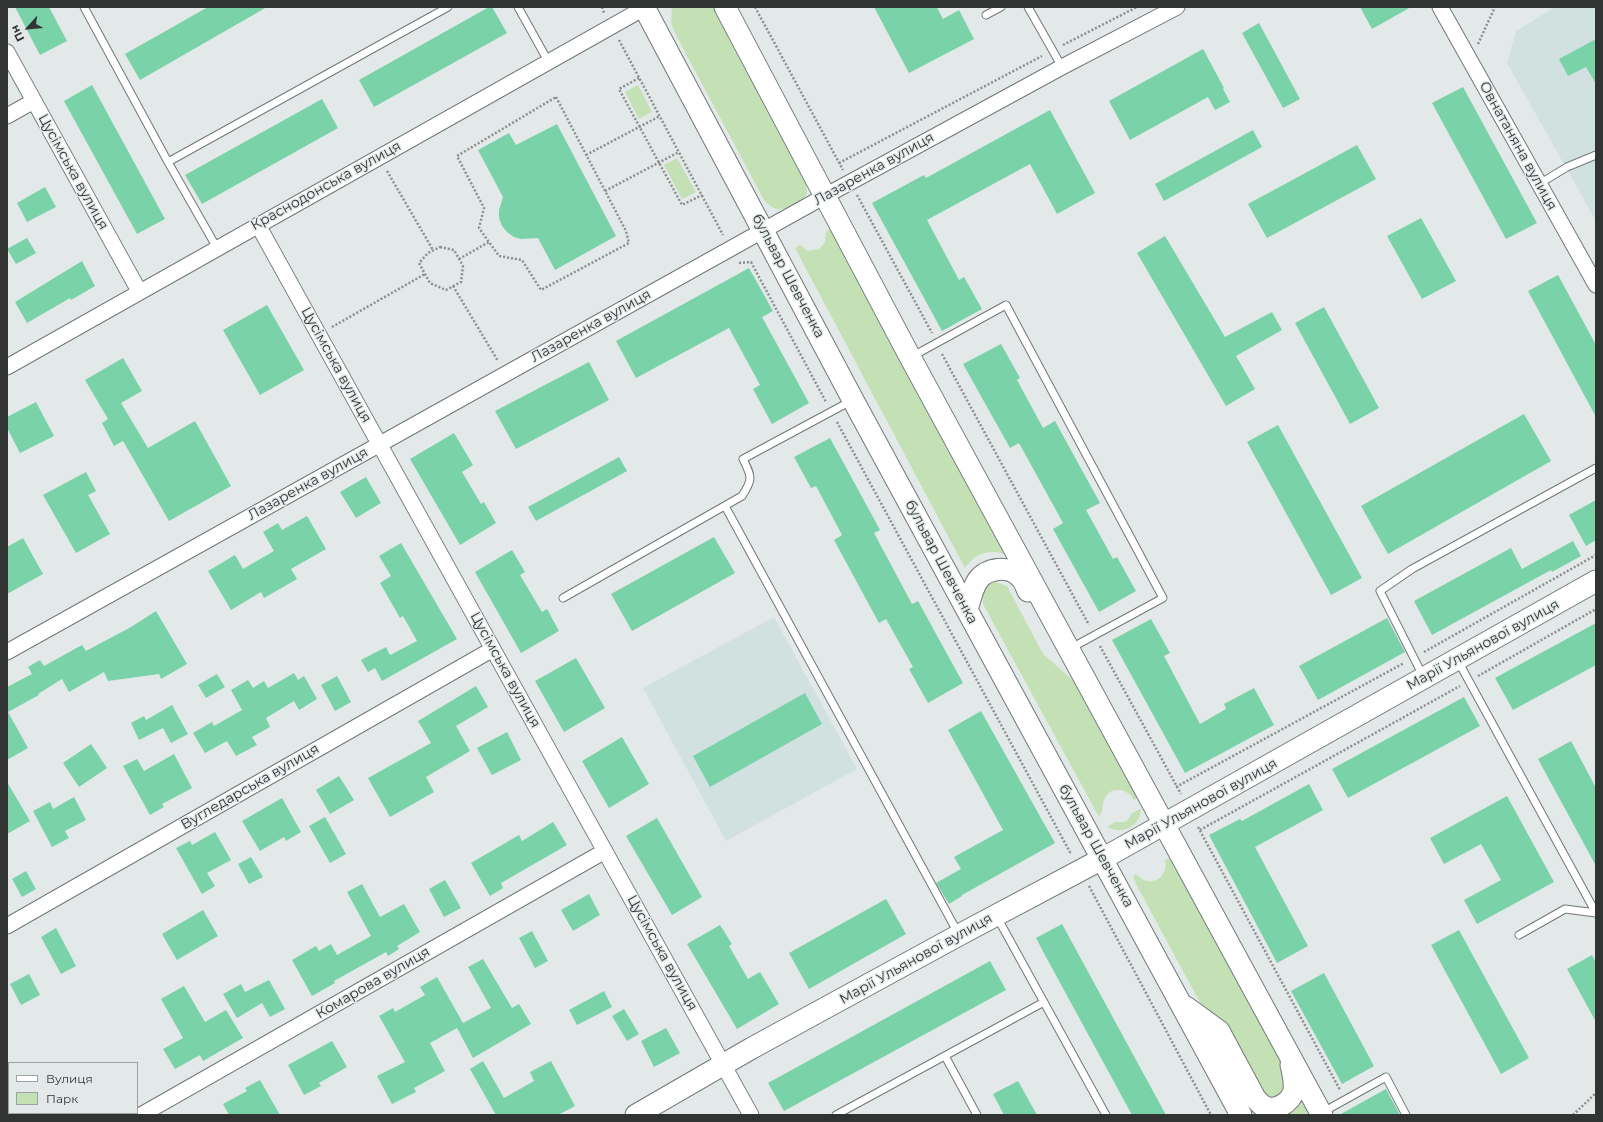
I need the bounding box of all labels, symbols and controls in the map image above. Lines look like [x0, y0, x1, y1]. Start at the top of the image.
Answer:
north arrow [8, 8, 48, 48]
text: Пн [7, 23, 27, 44]
street label: Овнатаняна вулиця [1476, 79, 1560, 213]
street label: Цусімська вулиця [34, 111, 112, 233]
street label: Лазаренка вулиця [811, 129, 937, 209]
street label: Краснодонська вулиця [248, 138, 404, 234]
street label: бульвар Шевченка [748, 211, 828, 341]
street label: Лазаренка вулиця [528, 286, 654, 366]
street label: Цусімська вулиця [297, 304, 375, 426]
street label: Лазаренка вулиця [245, 444, 371, 524]
street label: бульвар Шевченка [901, 497, 981, 627]
street label: Марії Ульянової вулиця [1404, 596, 1562, 694]
street label: Цусімська вулиця [466, 609, 544, 731]
street label: Вугледарська вулиця [178, 741, 322, 833]
street label: Марії Ульянової вулиця [1122, 755, 1280, 853]
street label: бульвар Шевченка [1055, 781, 1137, 911]
street label: Цусімська вулиця [623, 892, 701, 1014]
street label: Марії Ульянової вулиця [837, 910, 995, 1008]
street label: Комарова вулиця [313, 943, 433, 1023]
legend [8, 1062, 138, 1114]
text: Вулиця [46, 1071, 93, 1086]
text: Парк [46, 1091, 78, 1106]

